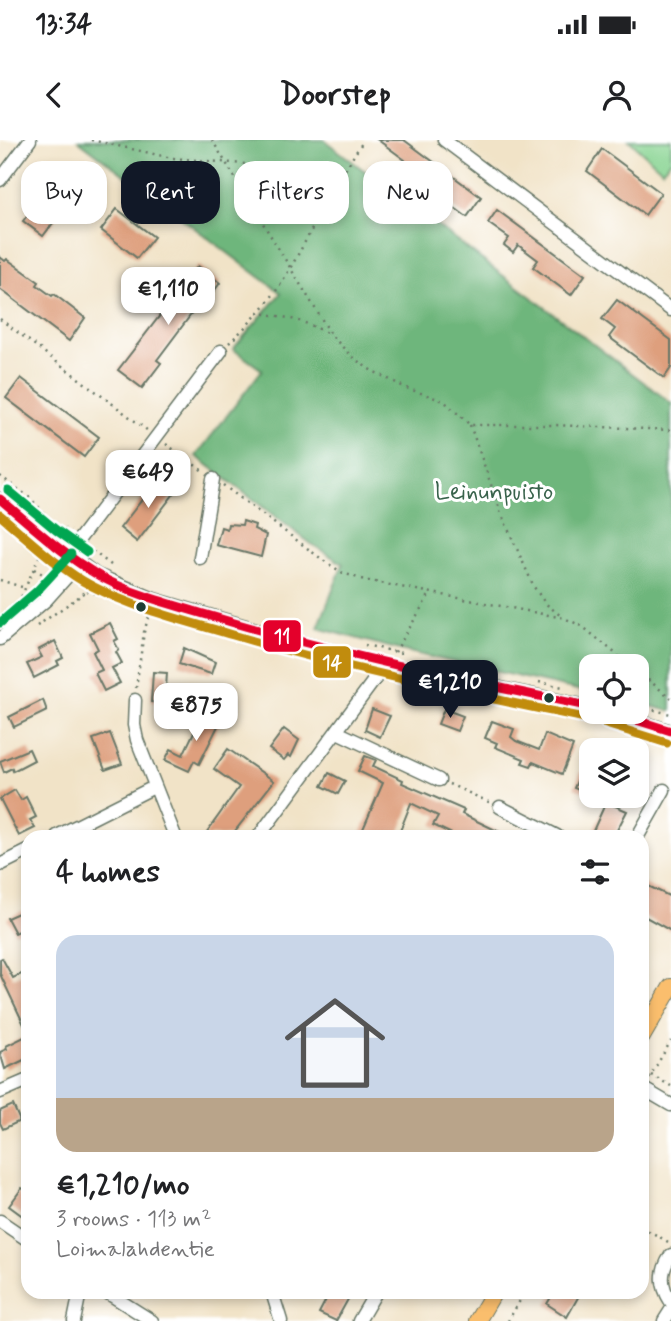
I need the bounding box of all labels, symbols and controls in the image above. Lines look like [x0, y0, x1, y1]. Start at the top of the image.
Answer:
text: 13:34 [35, 8, 92, 42]
text: Doorstep [280, 74, 391, 116]
icon: back [35, 76, 73, 114]
icon: person [598, 76, 636, 114]
chip: Buy [21, 161, 107, 224]
chip: Rent [121, 161, 220, 224]
chip: Filters [234, 161, 349, 224]
chip: New [363, 161, 453, 224]
pin: €1,110 [111, 268, 225, 327]
text: €1,110 [137, 275, 199, 305]
pin: €649 [107, 450, 189, 510]
text: €649 [122, 458, 174, 488]
park label: Leinunpuisto [435, 477, 553, 508]
unlabelled marker [134, 600, 148, 614]
line badge: 11 [262, 619, 302, 653]
text: 11 [274, 625, 290, 650]
line badge: 14 [312, 645, 352, 679]
text: 14 [322, 651, 342, 676]
map controls [579, 654, 649, 808]
button: locate [579, 654, 649, 724]
pin: €1,210 [393, 660, 507, 720]
text: €1,210 [418, 668, 482, 698]
pin: €875 [155, 684, 237, 743]
text: €875 [170, 691, 222, 721]
unlabelled marker [542, 691, 556, 705]
button: layers [579, 738, 649, 808]
text: 4 homes [56, 853, 160, 892]
icon: filters [576, 853, 614, 891]
icon: home [272, 980, 398, 1106]
text: €1,210/mo [56, 1166, 190, 1205]
text: 3 rooms · 113 m² [56, 1205, 211, 1235]
text: Loimalahdentie [56, 1235, 215, 1265]

